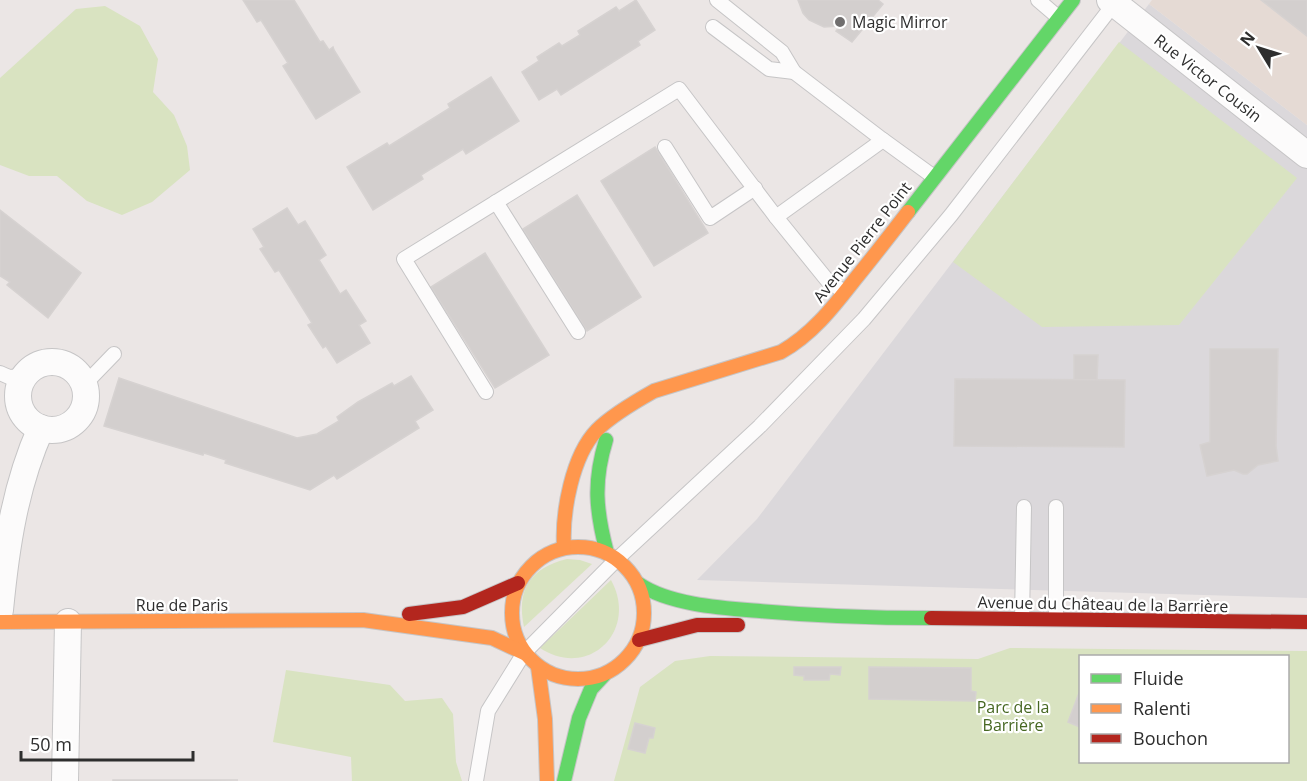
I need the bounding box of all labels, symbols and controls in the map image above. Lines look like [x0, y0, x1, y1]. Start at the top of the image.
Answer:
place label: Magic Mirror [852, 11, 948, 33]
marker: Magic Mirror [833, 15, 847, 29]
north arrow [1229, 18, 1289, 78]
text: N [1235, 27, 1260, 51]
street label: Rue Victor Cousin [1150, 29, 1266, 127]
street label: Avenue Pierre Point [808, 177, 916, 307]
street label: Avenue du Château de la Barrière [977, 591, 1229, 617]
street label: Rue de Paris [136, 594, 228, 616]
legend [1079, 655, 1289, 763]
text: Fluide [1133, 666, 1184, 690]
park label: Parc de la Barrière [977, 696, 1049, 736]
text: Ralenti [1133, 696, 1191, 720]
scale bar [21, 724, 194, 762]
text: Bouchon [1133, 726, 1208, 750]
text: 50 m [30, 732, 72, 756]

